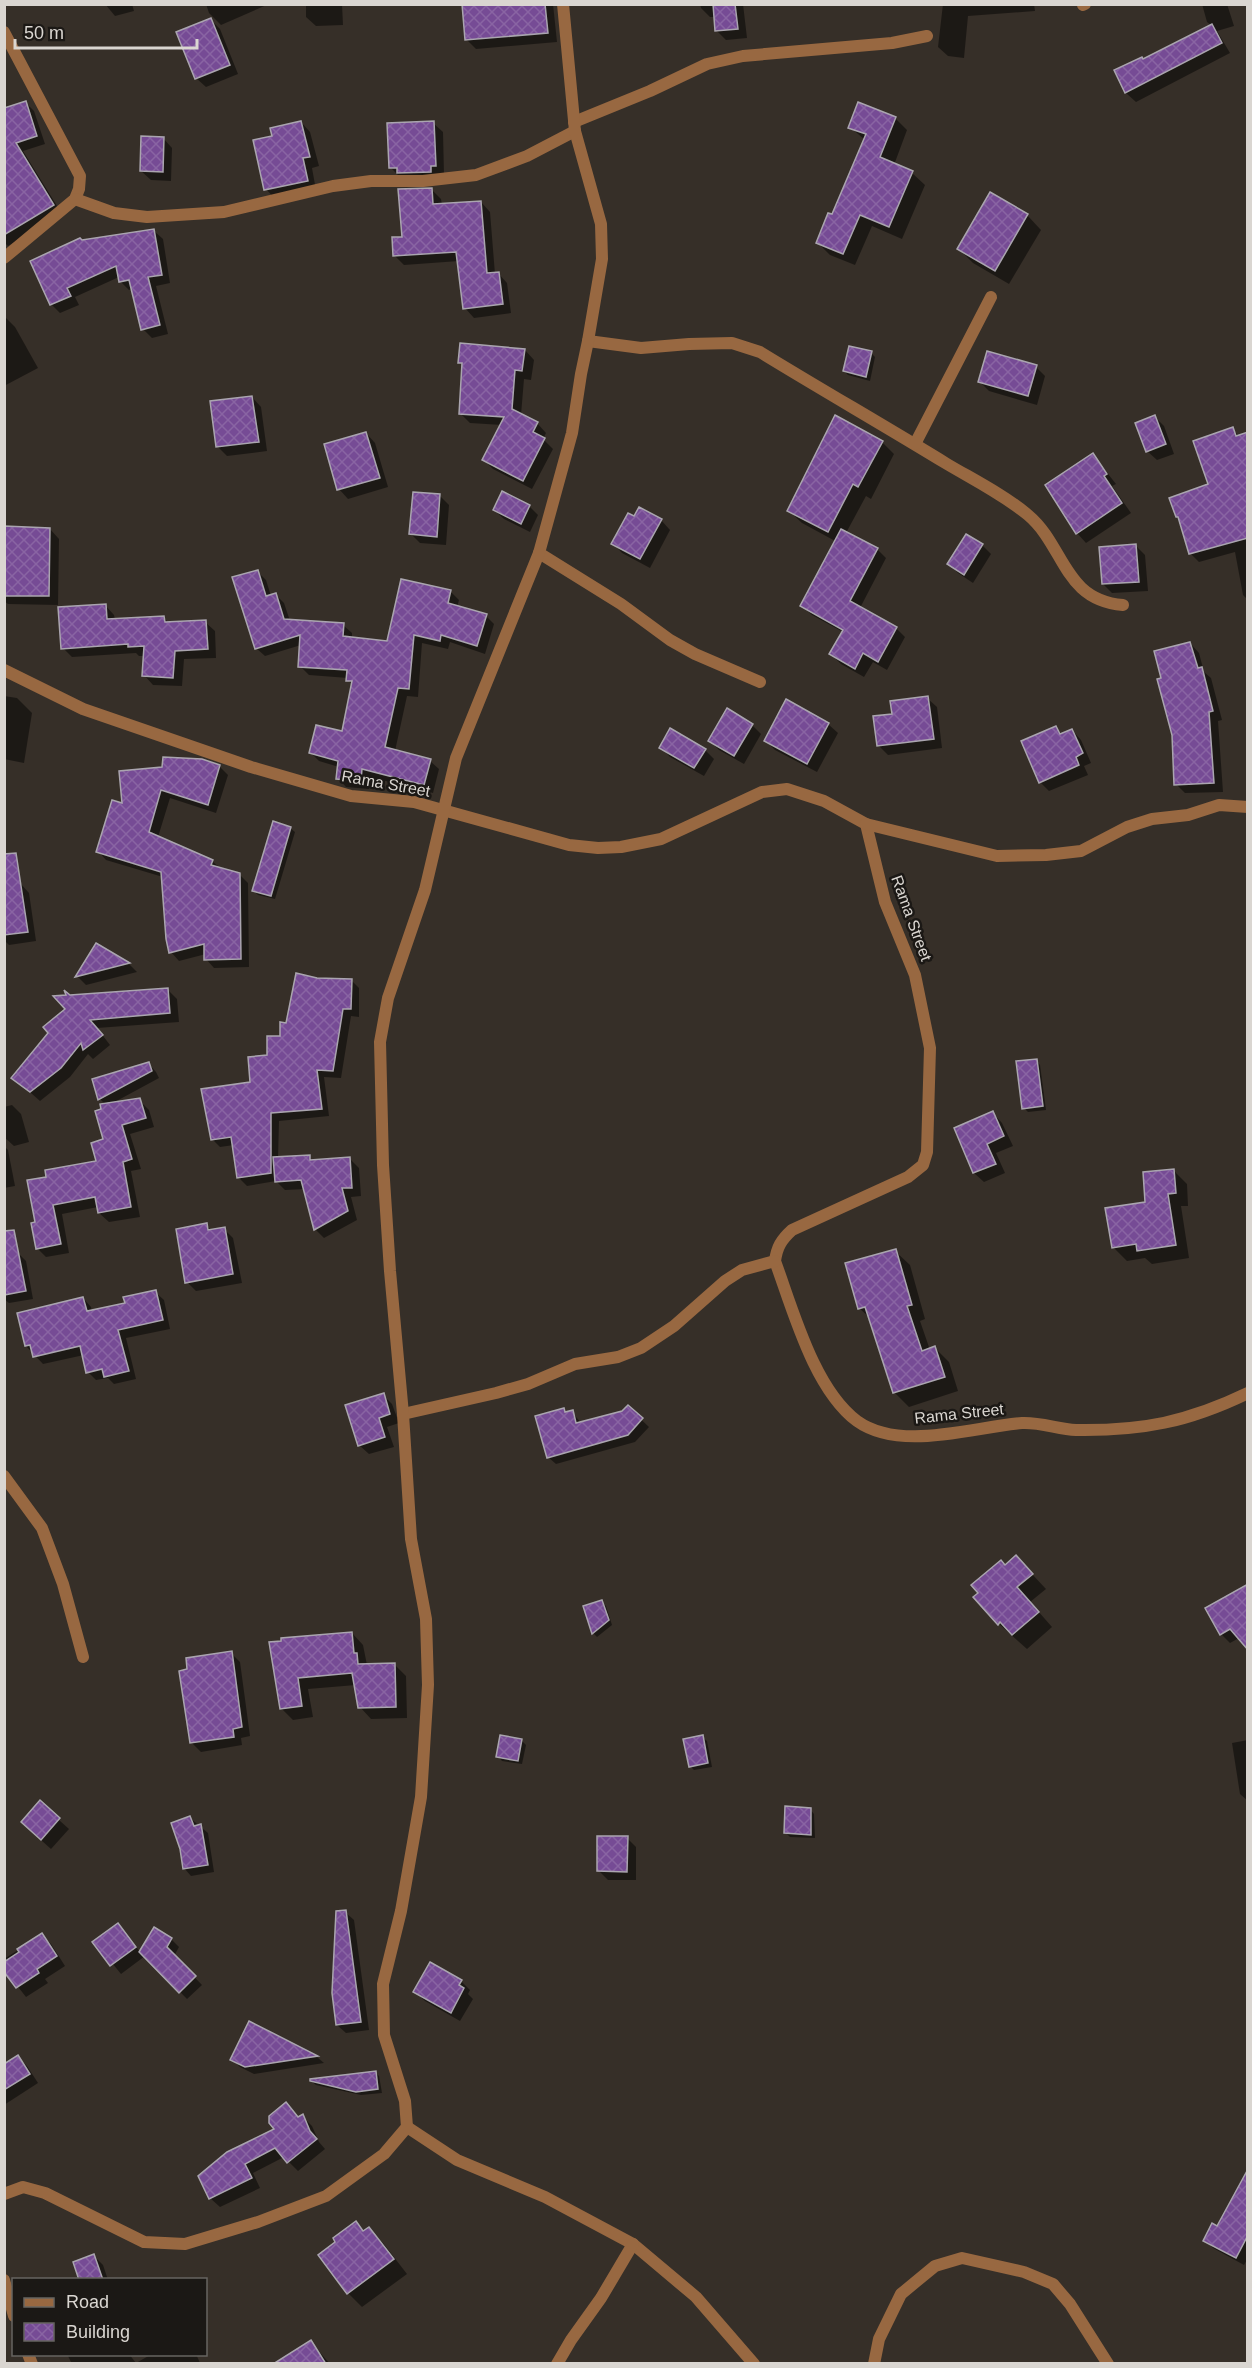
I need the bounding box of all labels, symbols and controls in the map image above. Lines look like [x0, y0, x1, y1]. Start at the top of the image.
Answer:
scale bar [15, 12, 196, 50]
text: 50 m [24, 23, 64, 43]
street label: Rama Street [340, 767, 432, 800]
street label: Rama Street [888, 873, 935, 964]
street label: Rama Street [914, 1400, 1005, 1427]
legend [12, 2278, 207, 2356]
text: Road [66, 2292, 109, 2312]
text: Building [66, 2322, 130, 2342]

